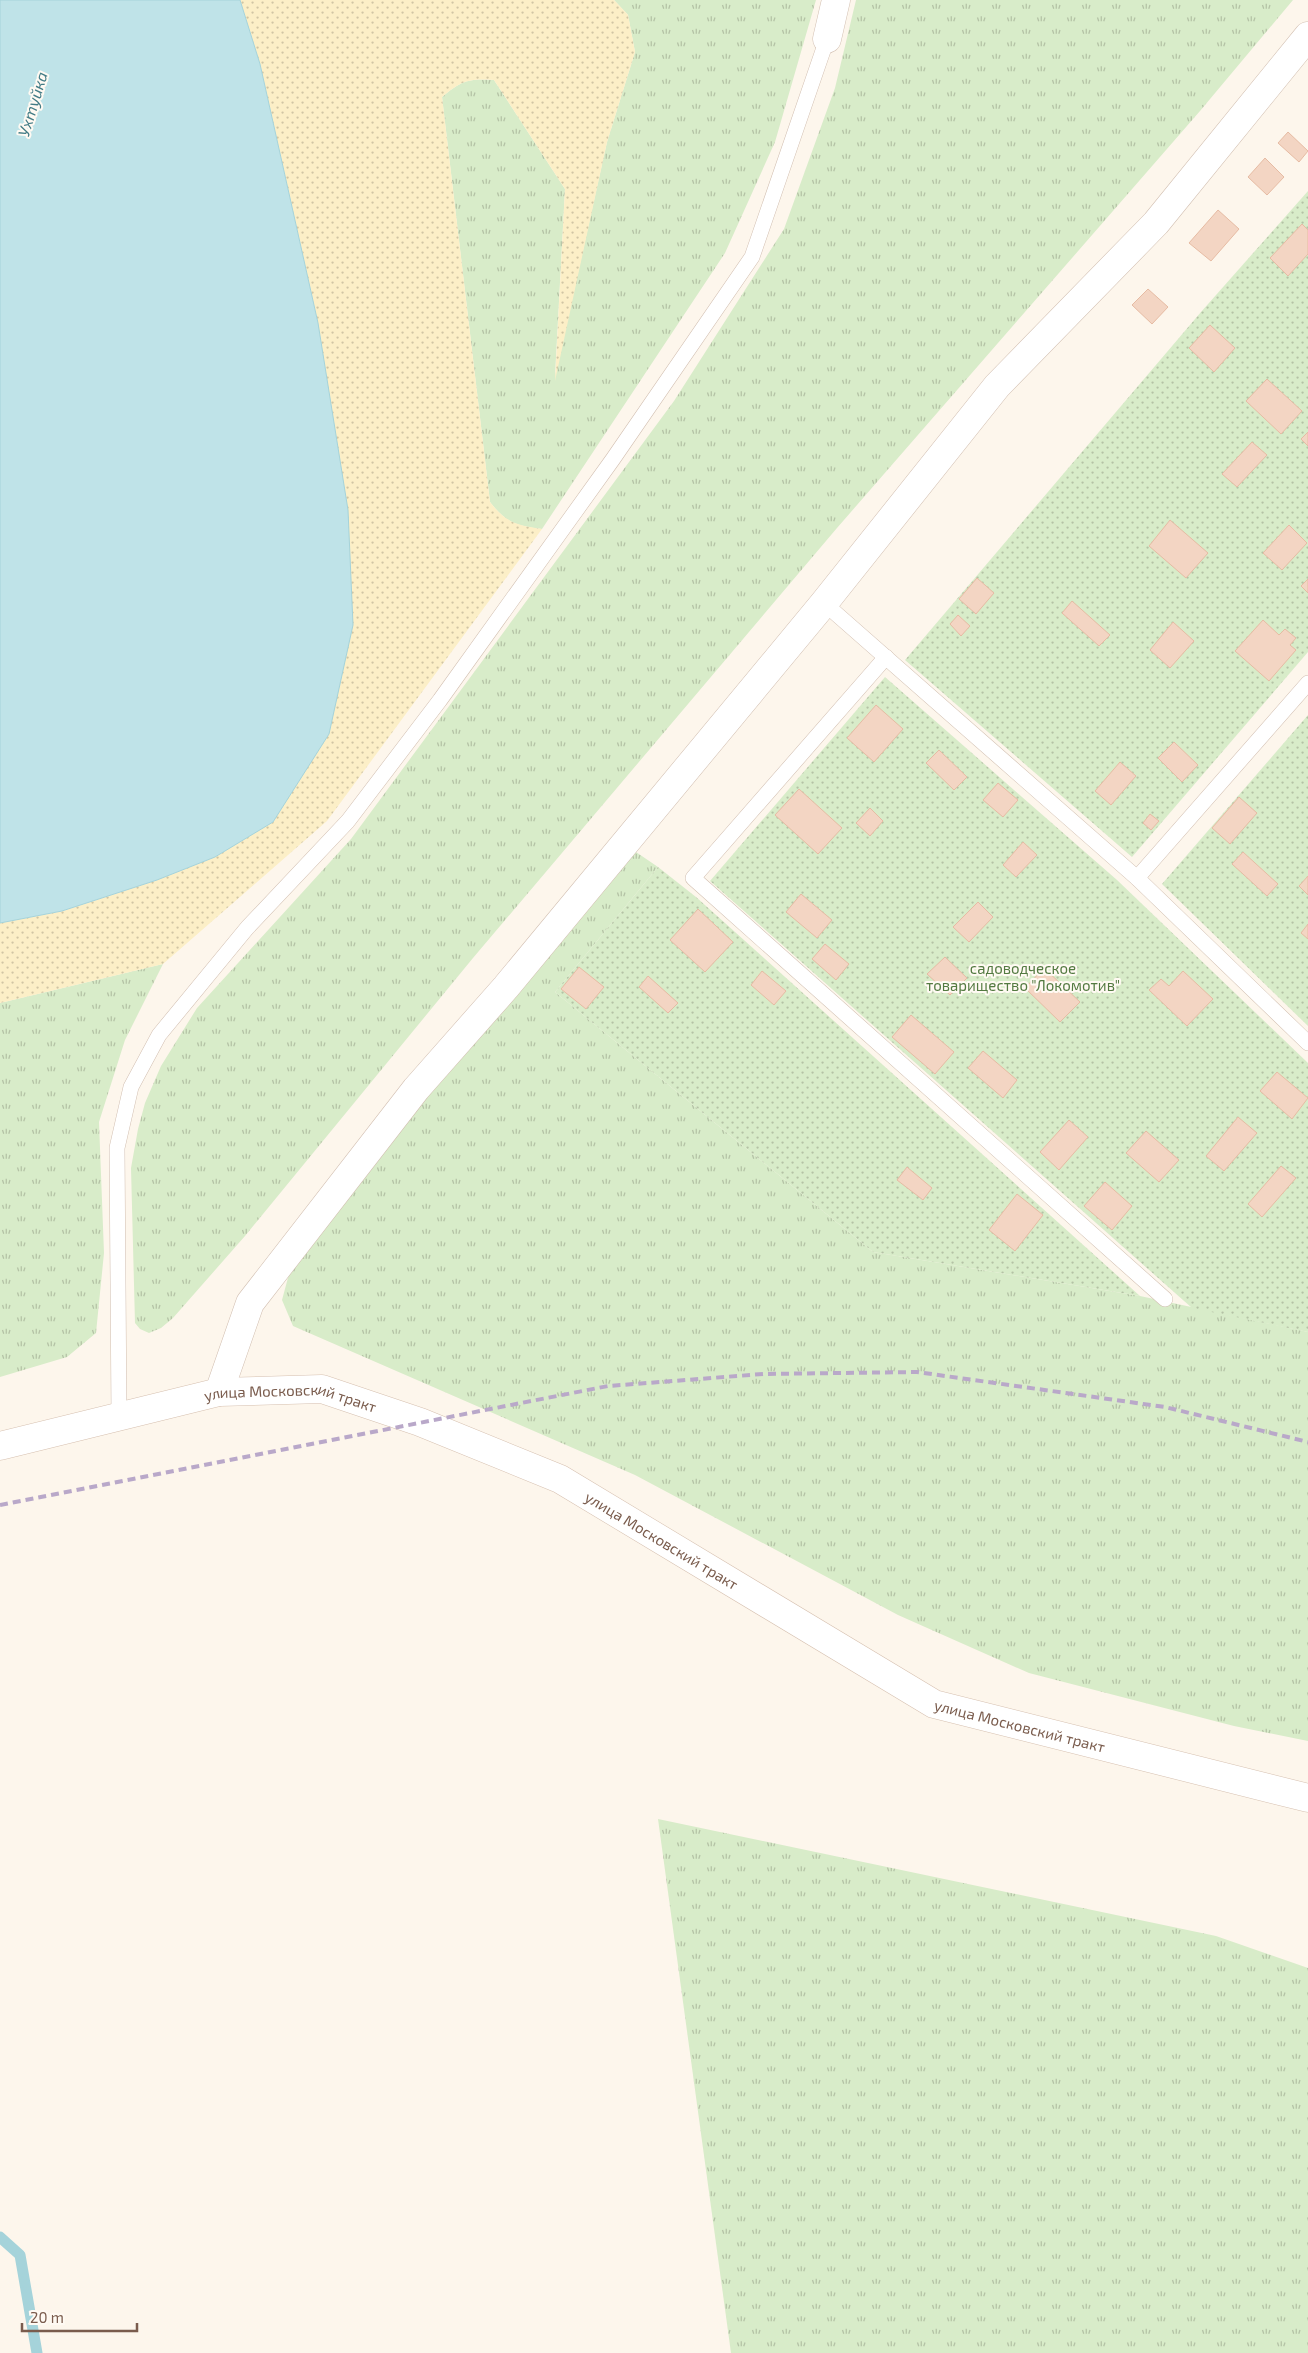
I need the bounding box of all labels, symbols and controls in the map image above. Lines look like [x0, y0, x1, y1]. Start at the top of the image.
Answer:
water label: Ухтуйка [13, 69, 51, 139]
park label: садоводческое товарищество "Локомотив" [926, 959, 1120, 994]
street label: улица Московский тракт [202, 1379, 379, 1416]
street label: улица Московский тракт [581, 1487, 742, 1593]
street label: улица Московский тракт [932, 1695, 1107, 1756]
scale bar [22, 2300, 138, 2332]
text: 20 m [30, 2308, 64, 2326]

